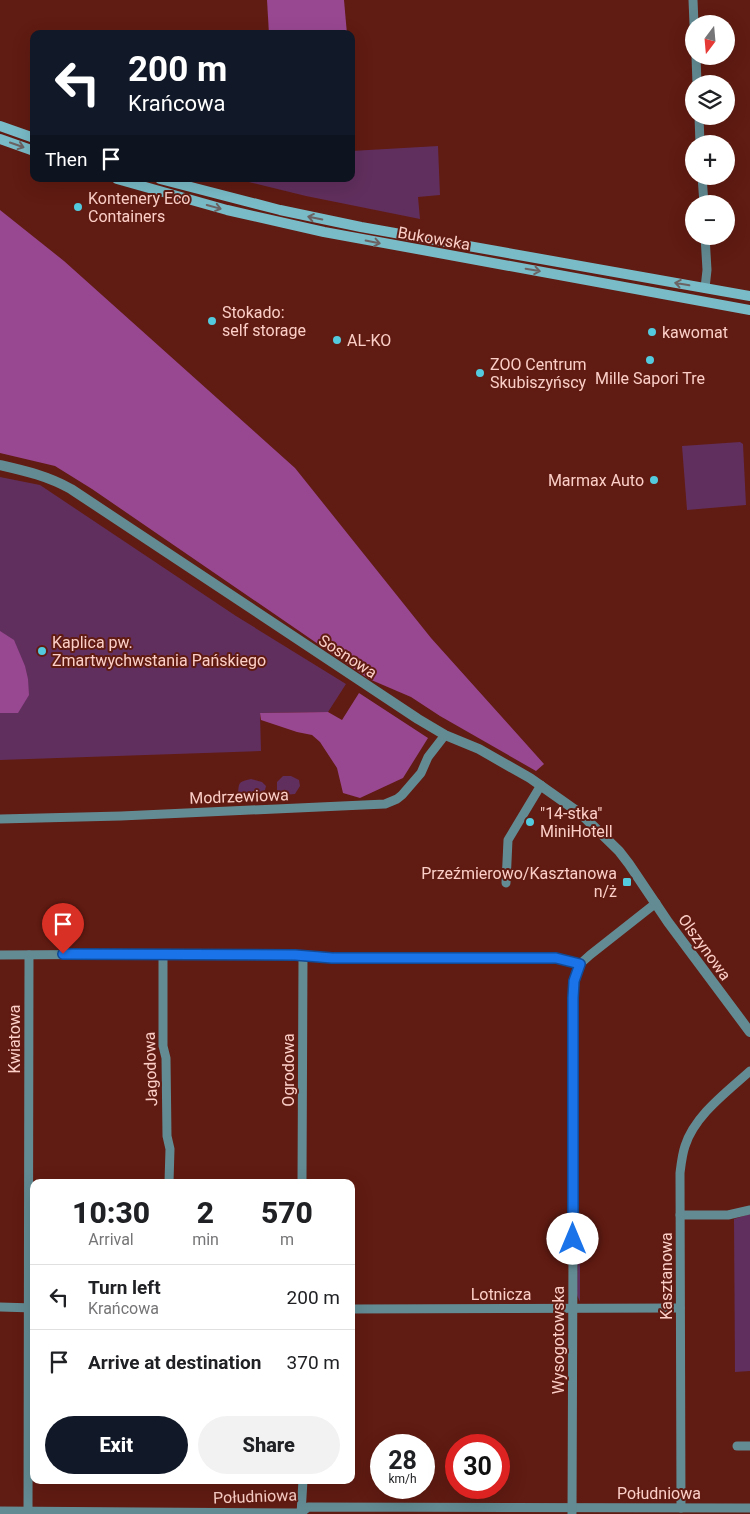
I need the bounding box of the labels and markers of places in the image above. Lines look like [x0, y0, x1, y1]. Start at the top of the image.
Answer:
place label: Kontenery Eco Containers [88, 189, 190, 226]
marker: Kontenery Eco Containers [72, 201, 84, 213]
place label: Stokado: self storage [222, 303, 306, 340]
marker: Stokado: self storage [206, 315, 218, 327]
place label: kawomat [662, 323, 728, 342]
marker: kawomat [646, 326, 658, 338]
place label: AL-KO [347, 331, 391, 350]
marker: AL-KO [331, 334, 343, 346]
marker: Mille Sapori Tre [644, 354, 656, 366]
place label: ZOO Centrum Skubiszyńscy [490, 355, 587, 392]
marker: ZOO Centrum Skubiszyńscy [474, 367, 486, 379]
place label: Mille Sapori Tre [595, 369, 705, 388]
place label: Marmax Auto [548, 471, 644, 490]
marker: Marmax Auto [648, 474, 660, 486]
place label: Kaplica pw. Zmartwychwstania Pańskiego [52, 633, 266, 670]
marker: Kaplica pw. Zmartwychwstania Pańskiego [36, 645, 48, 657]
place label: "14-stka" MiniHotell [540, 804, 613, 841]
marker: "14-stka" MiniHotell [524, 816, 536, 828]
place label: Przeźmierowo/Kasztanowa n/ż [421, 864, 617, 901]
marker: Przeźmierowo/Kasztanowa n/ż [621, 876, 633, 888]
pin [42, 903, 84, 954]

